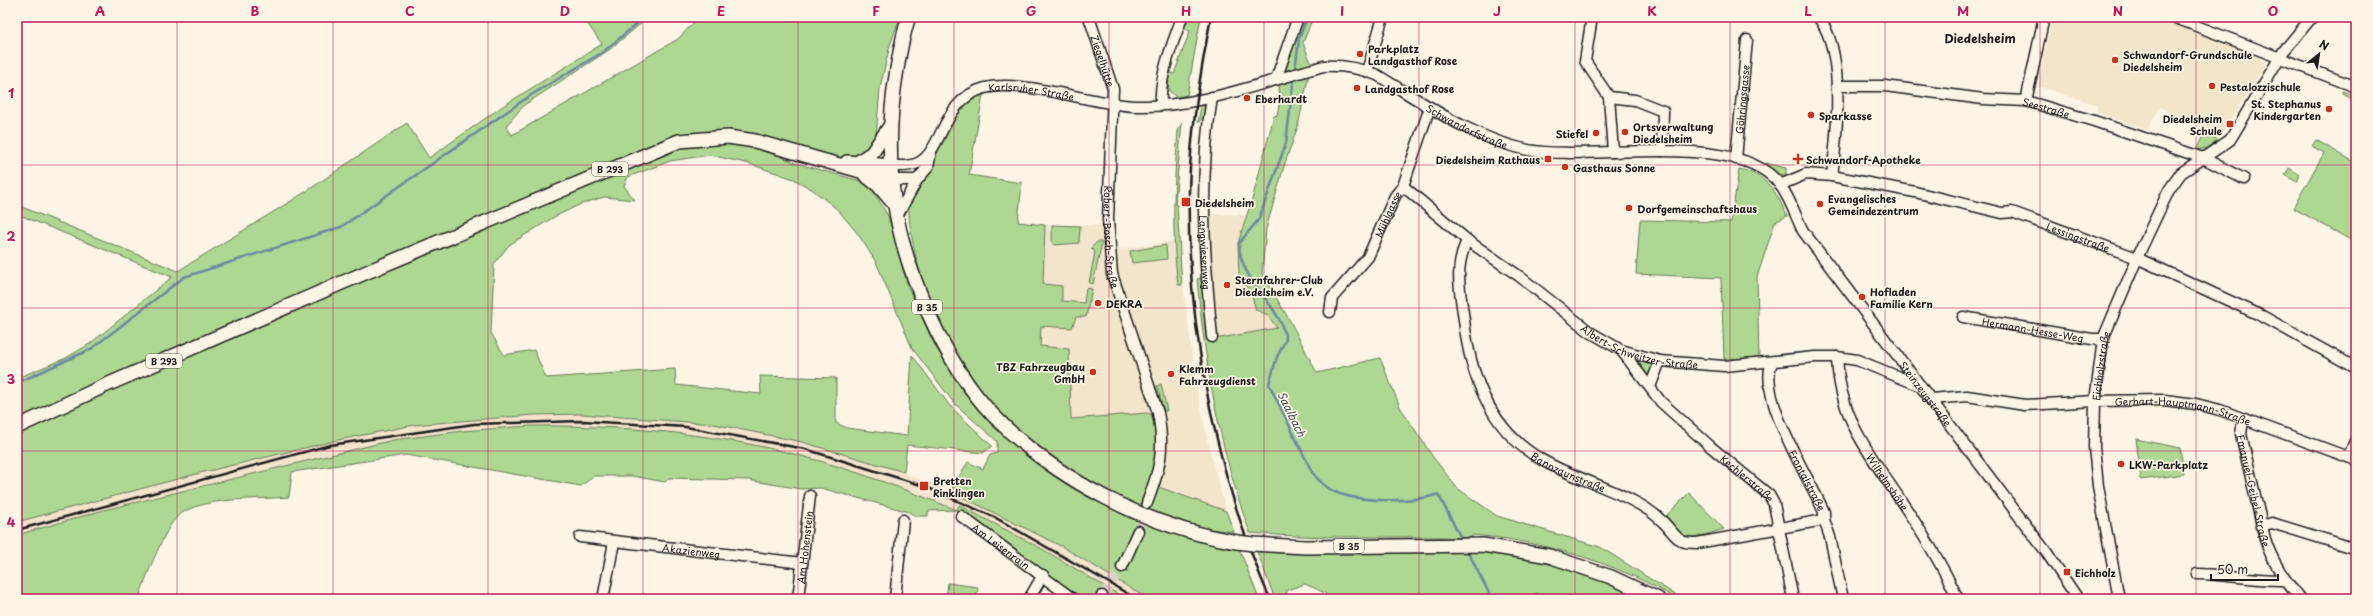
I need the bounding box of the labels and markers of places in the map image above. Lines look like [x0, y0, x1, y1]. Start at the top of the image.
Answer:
place label: Parkplatz Landgasthof Rose [1368, 41, 1458, 68]
place label: Schwandorf-Grundschule Diedelsheim [2123, 47, 2253, 74]
marker: Parkplatz Landgasthof Rose [1355, 49, 1365, 59]
marker: Schwandorf-Grundschule Diedelsheim [2110, 55, 2120, 65]
place label: Pestalozzischule [2220, 79, 2301, 94]
place label: Landgasthof Rose [1365, 81, 1455, 96]
marker: Pestalozzischule [2207, 81, 2217, 91]
marker: Landgasthof Rose [1352, 83, 1362, 93]
place label: Eberhardt [1255, 91, 1307, 106]
marker: Eberhardt [1242, 93, 1252, 103]
place label: St. Stephanus Kindergarten [2251, 96, 2321, 123]
marker: St. Stephanus Kindergarten [2324, 104, 2334, 114]
place label: Sparkasse [1819, 108, 1872, 123]
marker: Sparkasse [1806, 110, 1816, 120]
place label: Diedelsheim Schule [2163, 111, 2223, 138]
place label: Ortsverwaltung Diedelsheim [1633, 119, 1713, 146]
marker: Diedelsheim Schule [2225, 119, 2235, 129]
place label: Stiefel [1556, 126, 1588, 141]
marker: Ortsverwaltung Diedelsheim [1620, 127, 1630, 137]
marker: Stiefel [1591, 128, 1601, 138]
place label: Diedelsheim Rathaus [1436, 152, 1540, 167]
place label: Schwandorf-Apotheke [1806, 152, 1921, 167]
marker: Diedelsheim Rathaus [1543, 154, 1553, 164]
marker: Schwandorf-Apotheke [1793, 154, 1803, 164]
place label: Gasthaus Sonne [1573, 160, 1656, 175]
marker: Gasthaus Sonne [1560, 162, 1570, 172]
place label: Evangelisches Gemeindezentrum [1828, 191, 1919, 218]
place label: Diedelsheim [1195, 195, 1254, 210]
marker: Diedelsheim [1180, 196, 1192, 208]
marker: Evangelisches Gemeindezentrum [1815, 199, 1825, 209]
place label: Dorfgemeinschaftshaus [1637, 201, 1757, 216]
marker: Dorfgemeinschaftshaus [1624, 203, 1634, 213]
place label: Sternfahrer-Club Diedelsheim e.V. [1235, 272, 1323, 299]
marker: Sternfahrer-Club Diedelsheim e.V. [1222, 280, 1232, 290]
place label: Hofladen Familie Kern [1870, 284, 1933, 311]
marker: Hofladen Familie Kern [1857, 292, 1867, 302]
place label: DEKRA [1106, 296, 1142, 311]
marker: DEKRA [1093, 298, 1103, 308]
place label: TBZ Fahrzeugbau GmbH [996, 359, 1085, 386]
place label: Klemm Fahrzeugdienst [1179, 361, 1256, 388]
marker: TBZ Fahrzeugbau GmbH [1088, 367, 1098, 377]
marker: Klemm Fahrzeugdienst [1166, 369, 1176, 379]
place label: LKW-Parkplatz [2129, 457, 2209, 472]
marker: LKW-Parkplatz [2116, 459, 2126, 469]
place label: Bretten Rinklingen [933, 473, 985, 500]
marker: Bretten Rinklingen [918, 480, 930, 492]
place label: Eichholz [2075, 565, 2116, 580]
marker: Eichholz [2062, 567, 2072, 577]

